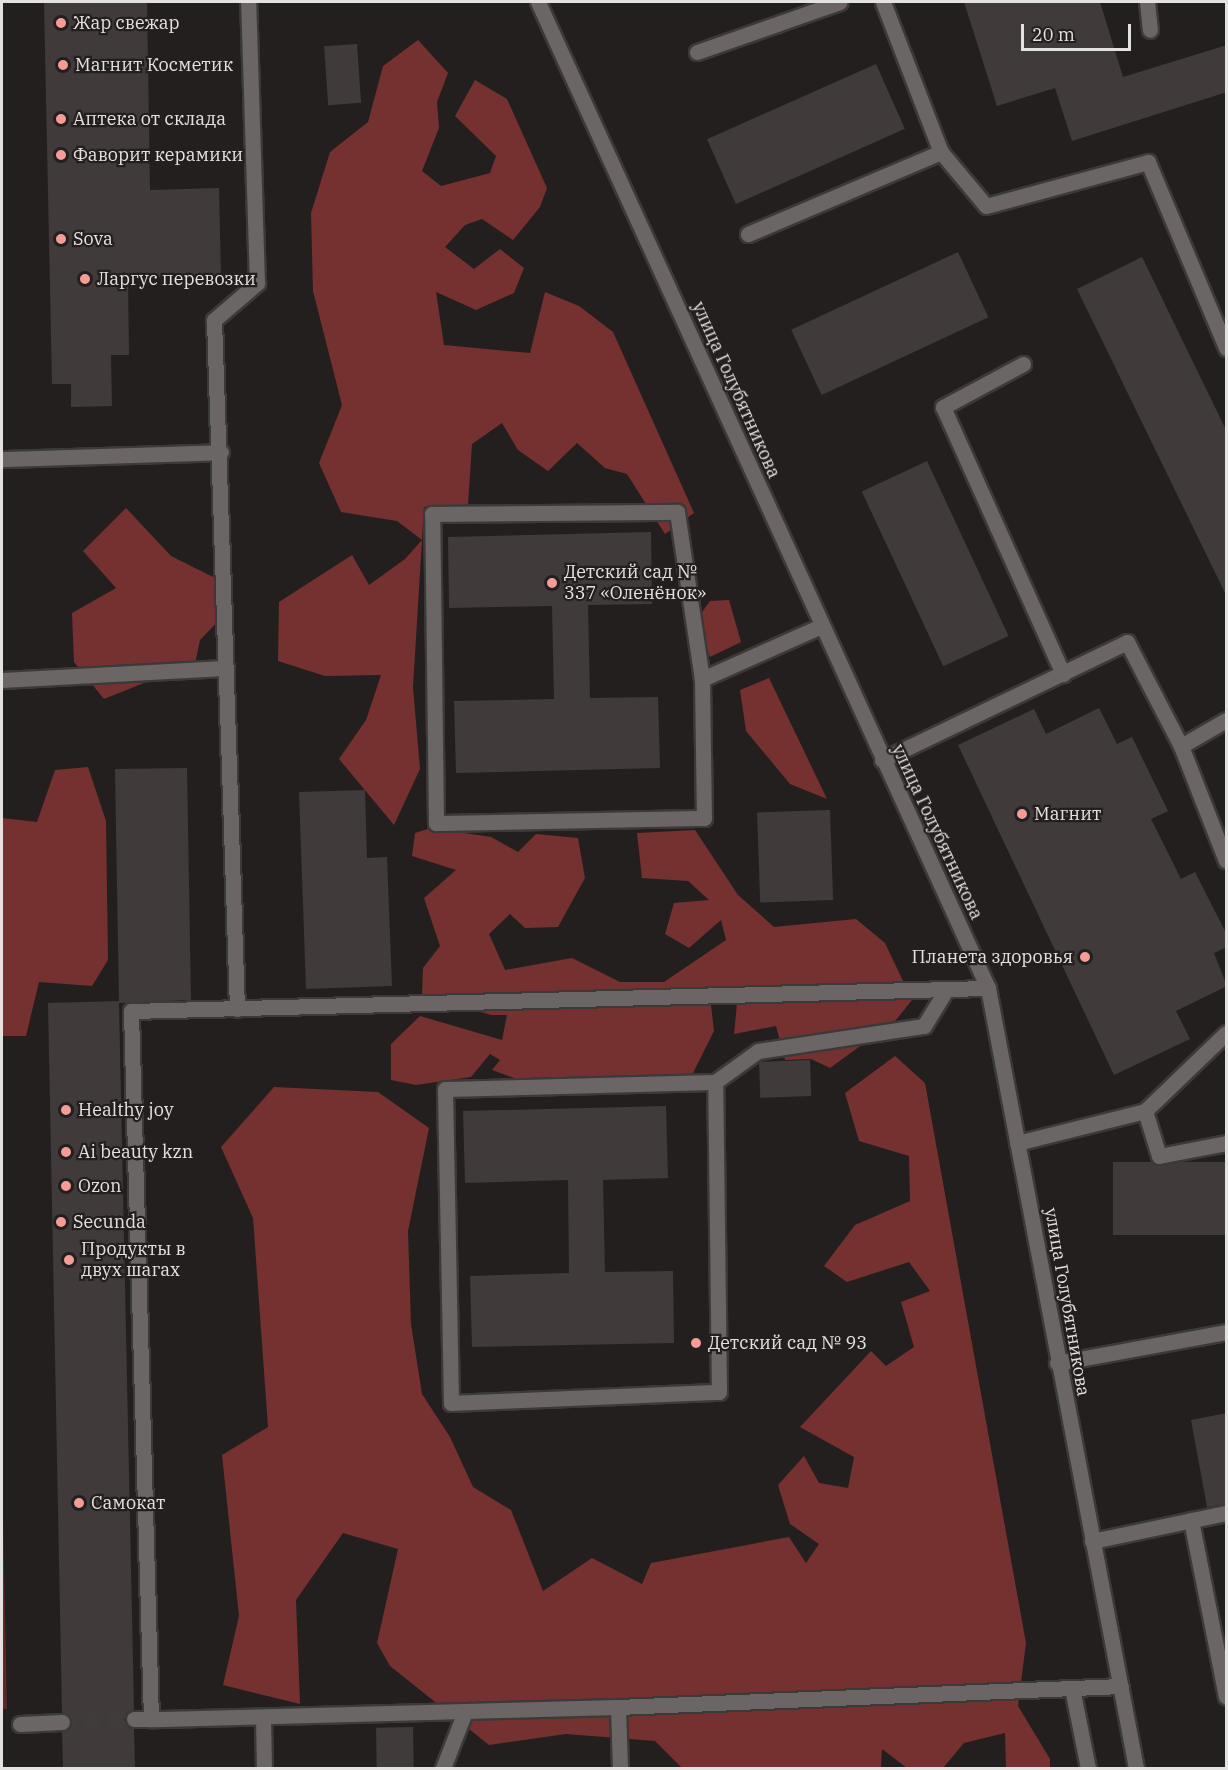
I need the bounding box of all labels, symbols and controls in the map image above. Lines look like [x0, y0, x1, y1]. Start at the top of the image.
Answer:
place label: Жар свежар [73, 12, 180, 34]
scale bar [1024, 12, 1134, 50]
marker: Жар свежар [54, 16, 68, 30]
text: 20 m [1032, 23, 1075, 46]
place label: Магнит Косметик [75, 54, 233, 76]
marker: Магнит Косметик [56, 58, 70, 72]
place label: Аптека от склада [73, 108, 226, 130]
marker: Аптека от склада [54, 112, 68, 126]
place label: Фаворит керамики [73, 144, 243, 166]
marker: Фаворит керамики [54, 148, 68, 162]
place label: Sova [73, 228, 113, 250]
marker: Sova [54, 232, 68, 246]
place label: Ларгус перевозки [97, 268, 256, 290]
marker: Ларгус перевозки [78, 272, 92, 286]
street label: улица Голубятникова [687, 298, 785, 482]
place label: Детский сад № 337 «Оленёнок» [564, 562, 706, 604]
marker: Детский сад № 337 «Оленёнок» [545, 576, 559, 590]
street label: улица Голубятникова [887, 741, 987, 923]
place label: Магнит [1034, 803, 1101, 825]
marker: Магнит [1015, 807, 1029, 821]
place label: Планета здоровья [912, 946, 1073, 968]
marker: Планета здоровья [1078, 950, 1092, 964]
place label: Healthy joy [78, 1099, 173, 1121]
marker: Healthy joy [59, 1103, 73, 1117]
place label: Ai beauty kzn [78, 1141, 193, 1163]
marker: Ai beauty kzn [59, 1145, 73, 1159]
place label: Ozon [78, 1175, 122, 1197]
marker: Ozon [59, 1179, 73, 1193]
street label: улица Голубятникова [1040, 1206, 1094, 1398]
place label: Secunda [73, 1211, 146, 1233]
marker: Secunda [54, 1215, 68, 1229]
place label: Продукты в двух шагах [81, 1239, 186, 1282]
marker: Продукты в двух шагах [62, 1253, 76, 1267]
place label: Детский сад № 93 [708, 1332, 867, 1354]
marker: Детский сад № 93 [689, 1336, 703, 1350]
place label: Самокат [91, 1492, 165, 1514]
marker: Самокат [72, 1496, 86, 1510]

